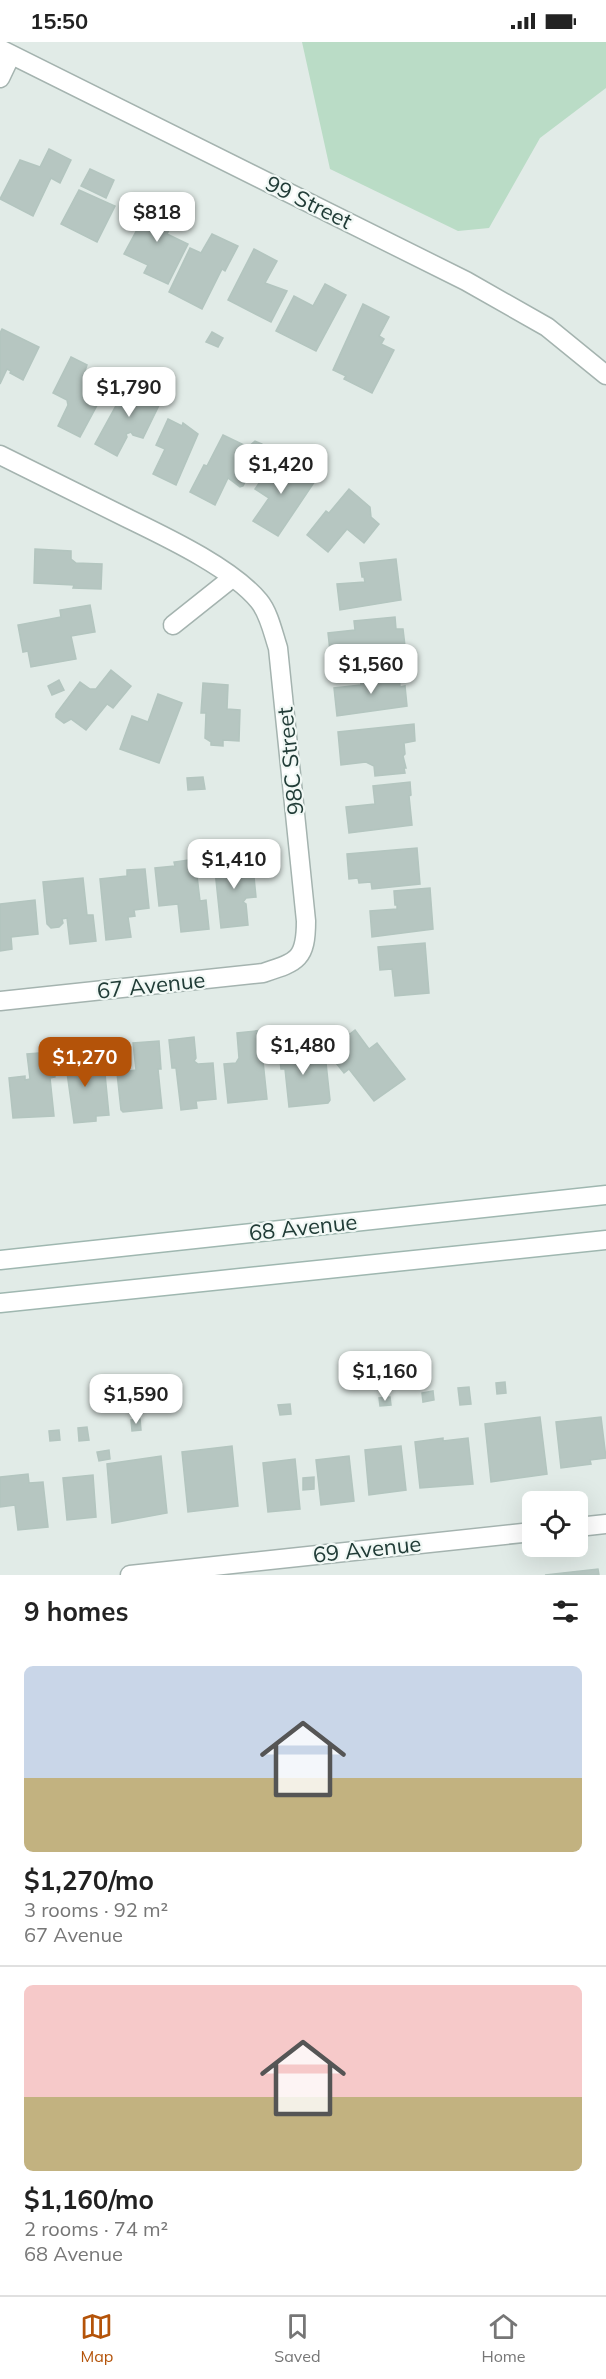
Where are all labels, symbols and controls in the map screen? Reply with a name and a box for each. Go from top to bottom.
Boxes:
text: 15:50 [30,7,88,35]
street label: 99 Street [261,169,357,235]
pin: $818 [121,192,193,243]
text: $818 [133,199,181,224]
pin: $1,790 [80,367,178,418]
text: $1,790 [97,374,161,399]
pin: $1,420 [232,444,330,495]
text: $1,420 [249,451,313,476]
pin: $1,560 [322,644,420,695]
text: $1,560 [339,651,403,676]
street label: 98C Street [270,706,310,816]
pin: $1,410 [185,839,283,890]
text: $1,410 [202,846,266,871]
street label: 67 Avenue [95,965,207,1005]
pin: $1,480 [254,1025,352,1076]
text: $1,480 [271,1032,335,1057]
pin: $1,270 [36,1037,134,1088]
text: $1,270 [53,1044,117,1069]
street label: 68 Avenue [247,1207,359,1247]
pin: $1,160 [336,1351,434,1402]
text: $1,160 [353,1358,417,1383]
pin: $1,590 [87,1374,185,1425]
text: $1,590 [104,1381,168,1406]
map controls [522,1491,588,1557]
button: locate [522,1491,588,1557]
street label: 69 Avenue [311,1529,423,1569]
text: 9 homes [24,1595,128,1628]
icon: filters [549,1595,582,1628]
icon: home [249,1705,357,1813]
text: $1,270/mo [24,1864,154,1897]
text: 3 rooms · 92 m² [24,1897,168,1922]
text: 67 Avenue [24,1922,123,1947]
icon: home [249,2024,357,2132]
text: $1,160/mo [24,2183,154,2216]
text: 2 rooms · 74 m² [24,2216,168,2241]
text: 68 Avenue [24,2241,123,2266]
tab: Map [80,2310,113,2366]
tab: Saved [274,2310,321,2366]
tab: Home [481,2310,526,2366]

